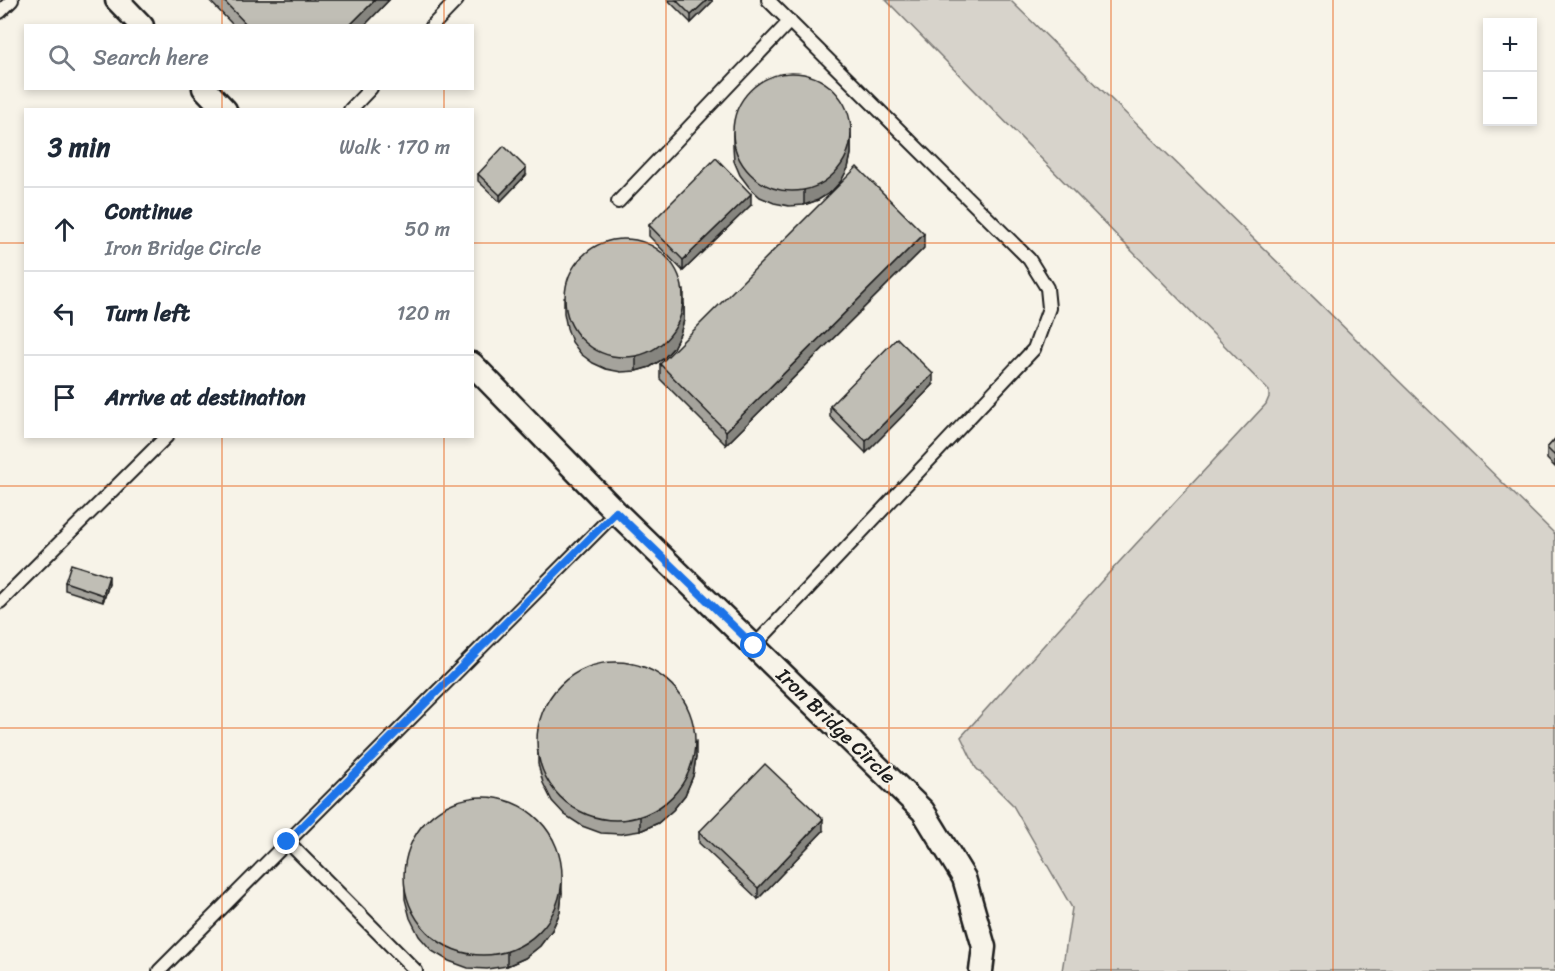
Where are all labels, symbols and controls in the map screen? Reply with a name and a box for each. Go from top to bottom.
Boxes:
map controls [1483,18,1537,126]
button: + [1483,18,1537,72]
search box [24,24,474,90]
text: Search here [93,38,209,77]
icon: search [45,41,78,74]
button: − [1483,72,1537,126]
text: 3 min [48,124,110,170]
text: Walk · 170 m [339,130,450,165]
text: Continue [105,192,193,231]
text: 50 m [405,212,450,247]
icon: ahead [48,213,81,246]
text: Iron Bridge Circle [105,231,261,266]
text: Turn left [105,294,190,333]
text: 120 m [397,296,450,331]
icon: left [48,297,81,330]
text: Arrive at destination [105,378,306,417]
icon: arrive [48,381,81,414]
route start [740,632,766,658]
street label: Iron Bridge Circle [767,658,904,793]
route end [273,828,299,854]

